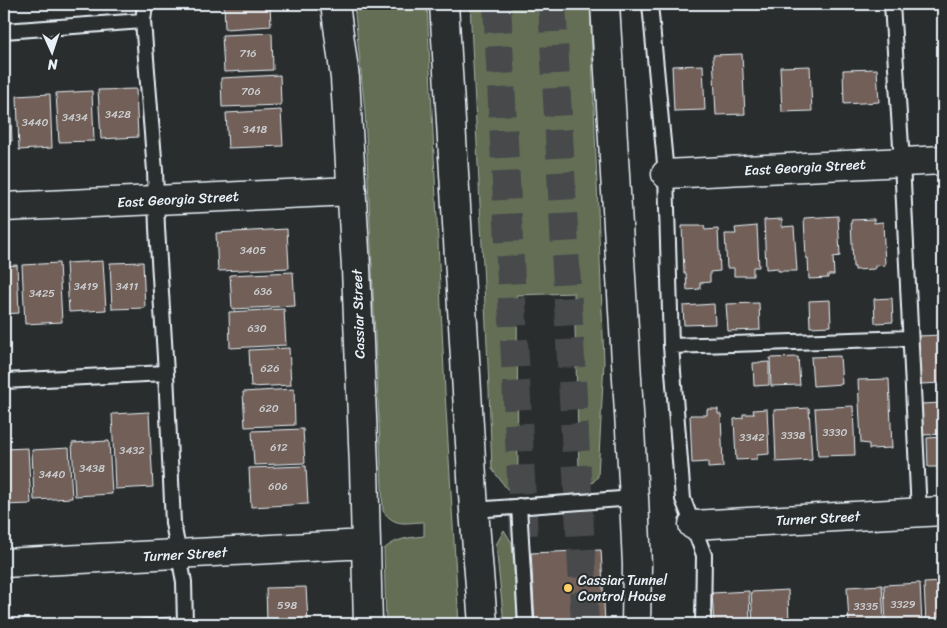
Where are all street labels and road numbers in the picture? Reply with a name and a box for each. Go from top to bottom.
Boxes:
street label: East Georgia Street [744,152,867,183]
street label: East Georgia Street [117,184,240,215]
street label: Cassiar Street [344,267,373,359]
street label: Turner Street [775,504,862,533]
street label: Turner Street [142,540,229,569]

